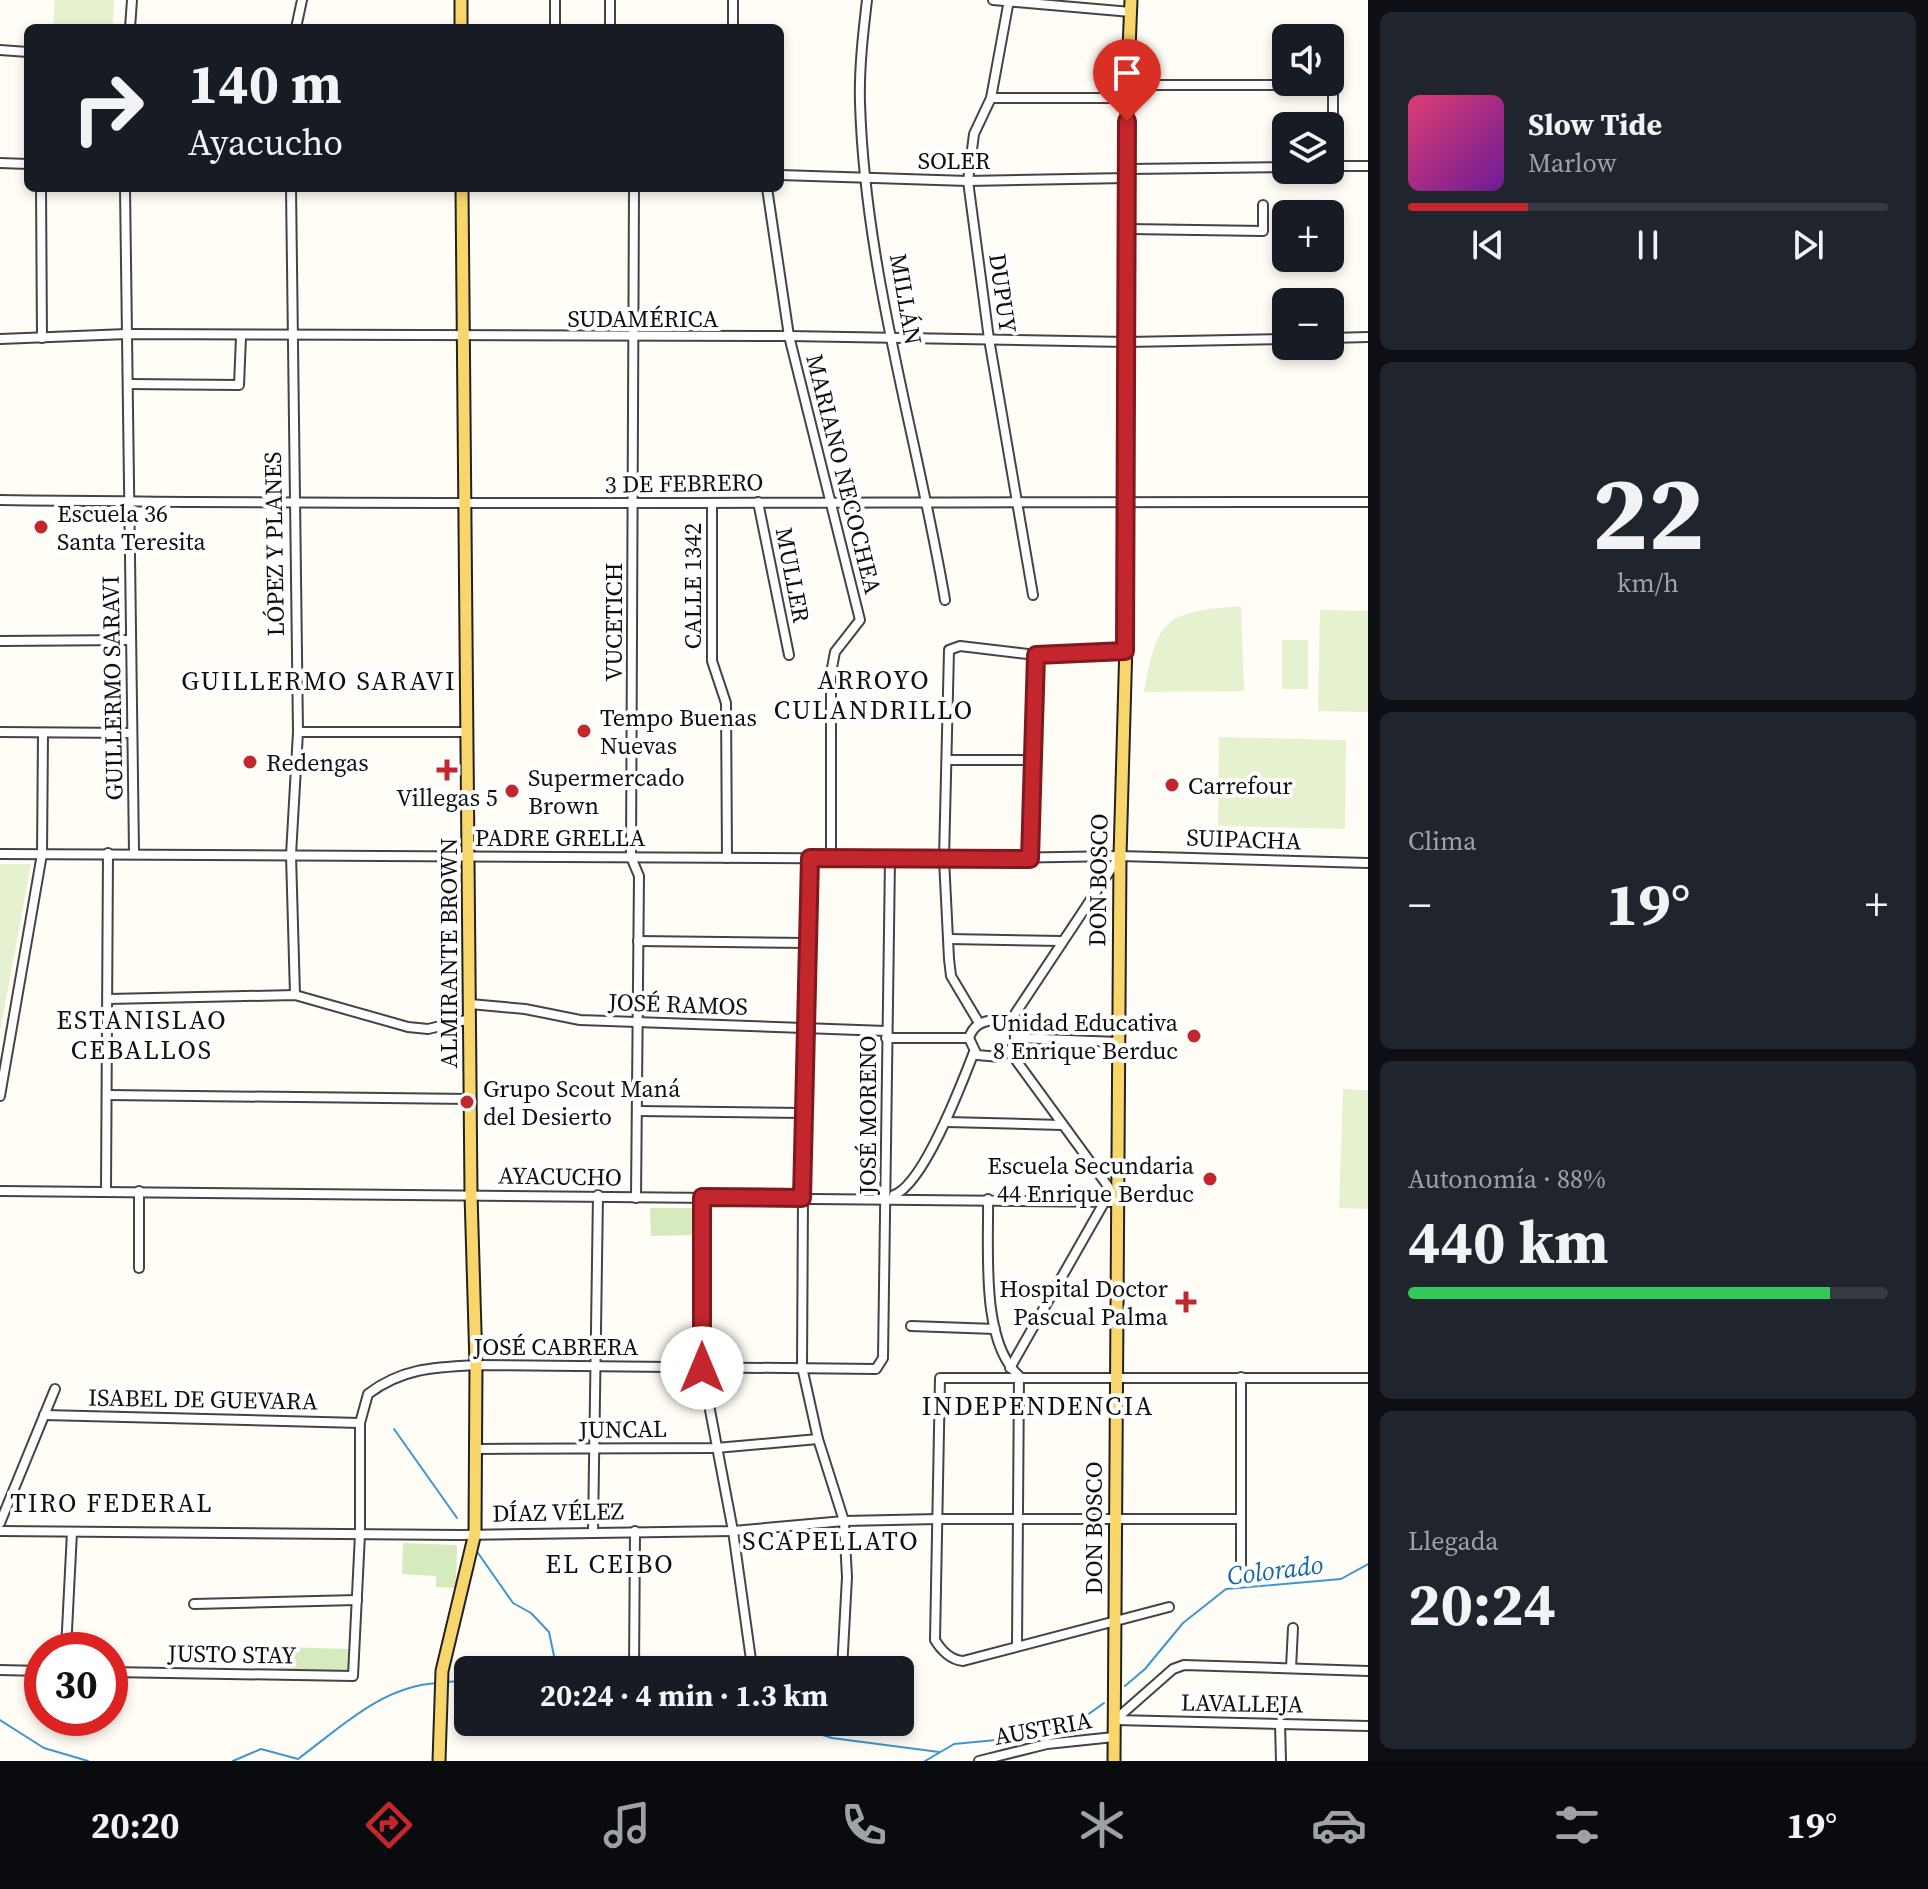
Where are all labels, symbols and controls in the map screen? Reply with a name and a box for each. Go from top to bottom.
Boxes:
map controls [1272,24,1344,360]
button: sound [1272,24,1344,96]
pin [1093,39,1161,121]
text: 140 m [188,45,342,122]
icon: arrive [1105,51,1149,95]
icon: right [56,56,160,160]
text: Slow Tide [1528,104,1662,145]
button: layers [1272,112,1344,184]
text: Ayacucho [188,118,343,167]
street label: SOLER [918,144,991,177]
text: Marlow [1528,145,1617,181]
button: + [1272,200,1344,272]
icon: previous [1466,223,1510,267]
icon: pause [1626,223,1670,267]
icon: next [1786,223,1830,267]
street label: MILLÁN [882,251,930,347]
street label: DUPUY [981,251,1025,335]
button: − [1272,288,1344,360]
street label: SUDAMÉRICA [568,302,719,335]
street label: MARIANO NECOCHEA [798,351,890,597]
text: 22 [1592,441,1704,584]
street label: LÓPEZ Y PLANES [256,451,292,637]
street label: 3 DE FEBRERO [604,465,764,501]
place label: Escuela 36 Santa Teresita [57,497,207,558]
marker: Escuela 36 Santa Teresita [32,518,50,536]
street label: CALLE 1342 [676,523,709,649]
street label: MULLER [768,525,818,626]
street label: VUCETICH [597,562,630,682]
text: km/h [1617,565,1679,601]
street label: GUILLERMO SARAVI [94,575,130,801]
district label: ARROYO CULANDRILLO [774,662,974,728]
district label: GUILLERMO SARAVI [181,663,457,699]
place label: Tempo Buenas Nuevas [600,701,757,762]
marker: Tempo Buenas Nuevas [575,722,593,740]
place label: Redengas [266,746,369,779]
marker: Redengas [241,753,259,771]
marker: Villegas 5 [438,761,456,779]
place label: Supermercado Brown [528,761,685,822]
place label: Carrefour [1188,769,1293,802]
marker: Carrefour [1163,776,1181,794]
place label: Villegas 5 [396,781,498,814]
marker: Supermercado Brown [503,782,521,800]
street label: DON BOSCO [1080,813,1116,947]
street label: PADRE GRELLA [475,821,645,854]
street label: SUIPACHA [1186,821,1302,858]
text: Clima [1408,823,1477,859]
street label: ALMIRANTE BROWN [432,838,465,1068]
text: 19° [1606,863,1690,945]
text: − [1408,874,1431,935]
text: + [1865,874,1888,935]
street label: JOSÉ RAMOS [607,985,748,1023]
district label: ESTANISLAO CEBALLOS [56,1002,228,1068]
place label: Unidad Educativa 8 Enrique Berduc [991,1006,1179,1067]
marker: Unidad Educativa 8 Enrique Berduc [1185,1027,1203,1045]
street label: JOSÉ MORENO [851,1035,884,1196]
place label: Grupo Scout Maná del Desierto [483,1072,681,1133]
marker: Grupo Scout Maná del Desierto [458,1093,476,1111]
place label: Escuela Secundaria 44 Enrique Berduc [987,1149,1195,1210]
street label: AYACUCHO [498,1158,622,1194]
text: Autonomía · 88% [1408,1161,1606,1197]
marker: Escuela Secundaria 44 Enrique Berduc [1201,1170,1219,1188]
text: 440 km [1408,1201,1609,1283]
place label: Hospital Doctor Pascual Palma [999,1272,1169,1333]
marker: Hospital Doctor Pascual Palma [1175,1291,1197,1313]
position arrow [660,1326,744,1410]
street label: JOSÉ CABRERA [472,1330,639,1363]
street label: ISABEL DE GUEVARA [88,1380,318,1418]
district label: INDEPENDENCIA [922,1388,1154,1424]
street label: JUNCAL [577,1412,668,1446]
street label: DON BOSCO [1077,1461,1110,1595]
district label: TIRO FEDERAL [10,1485,214,1521]
street label: DÍAZ VÉLEZ [492,1494,624,1530]
district label: SCAPELLATO [742,1523,920,1559]
text: Llegada [1408,1523,1498,1559]
district label: EL CEIBO [545,1546,675,1582]
water label: Colorado [1225,1546,1325,1594]
text: 20:24 [1408,1563,1556,1645]
speed limit sign: 30 [24,1632,128,1736]
street label: JUSTO STAY [166,1636,297,1672]
text: 20:24 · 4 min · 1.3 km [540,1675,828,1716]
street label: LAVALLEJA [1180,1685,1304,1721]
street label: AUSTRIA [992,1703,1094,1753]
icon: directions [361,1797,417,1853]
icon: music [599,1797,655,1853]
icon: phone [836,1797,892,1853]
icon: climate [1074,1797,1130,1853]
icon: car [1311,1797,1367,1853]
icon: filters [1549,1797,1605,1853]
text: 20:20 [91,1801,180,1850]
text: 19° [1786,1801,1837,1850]

